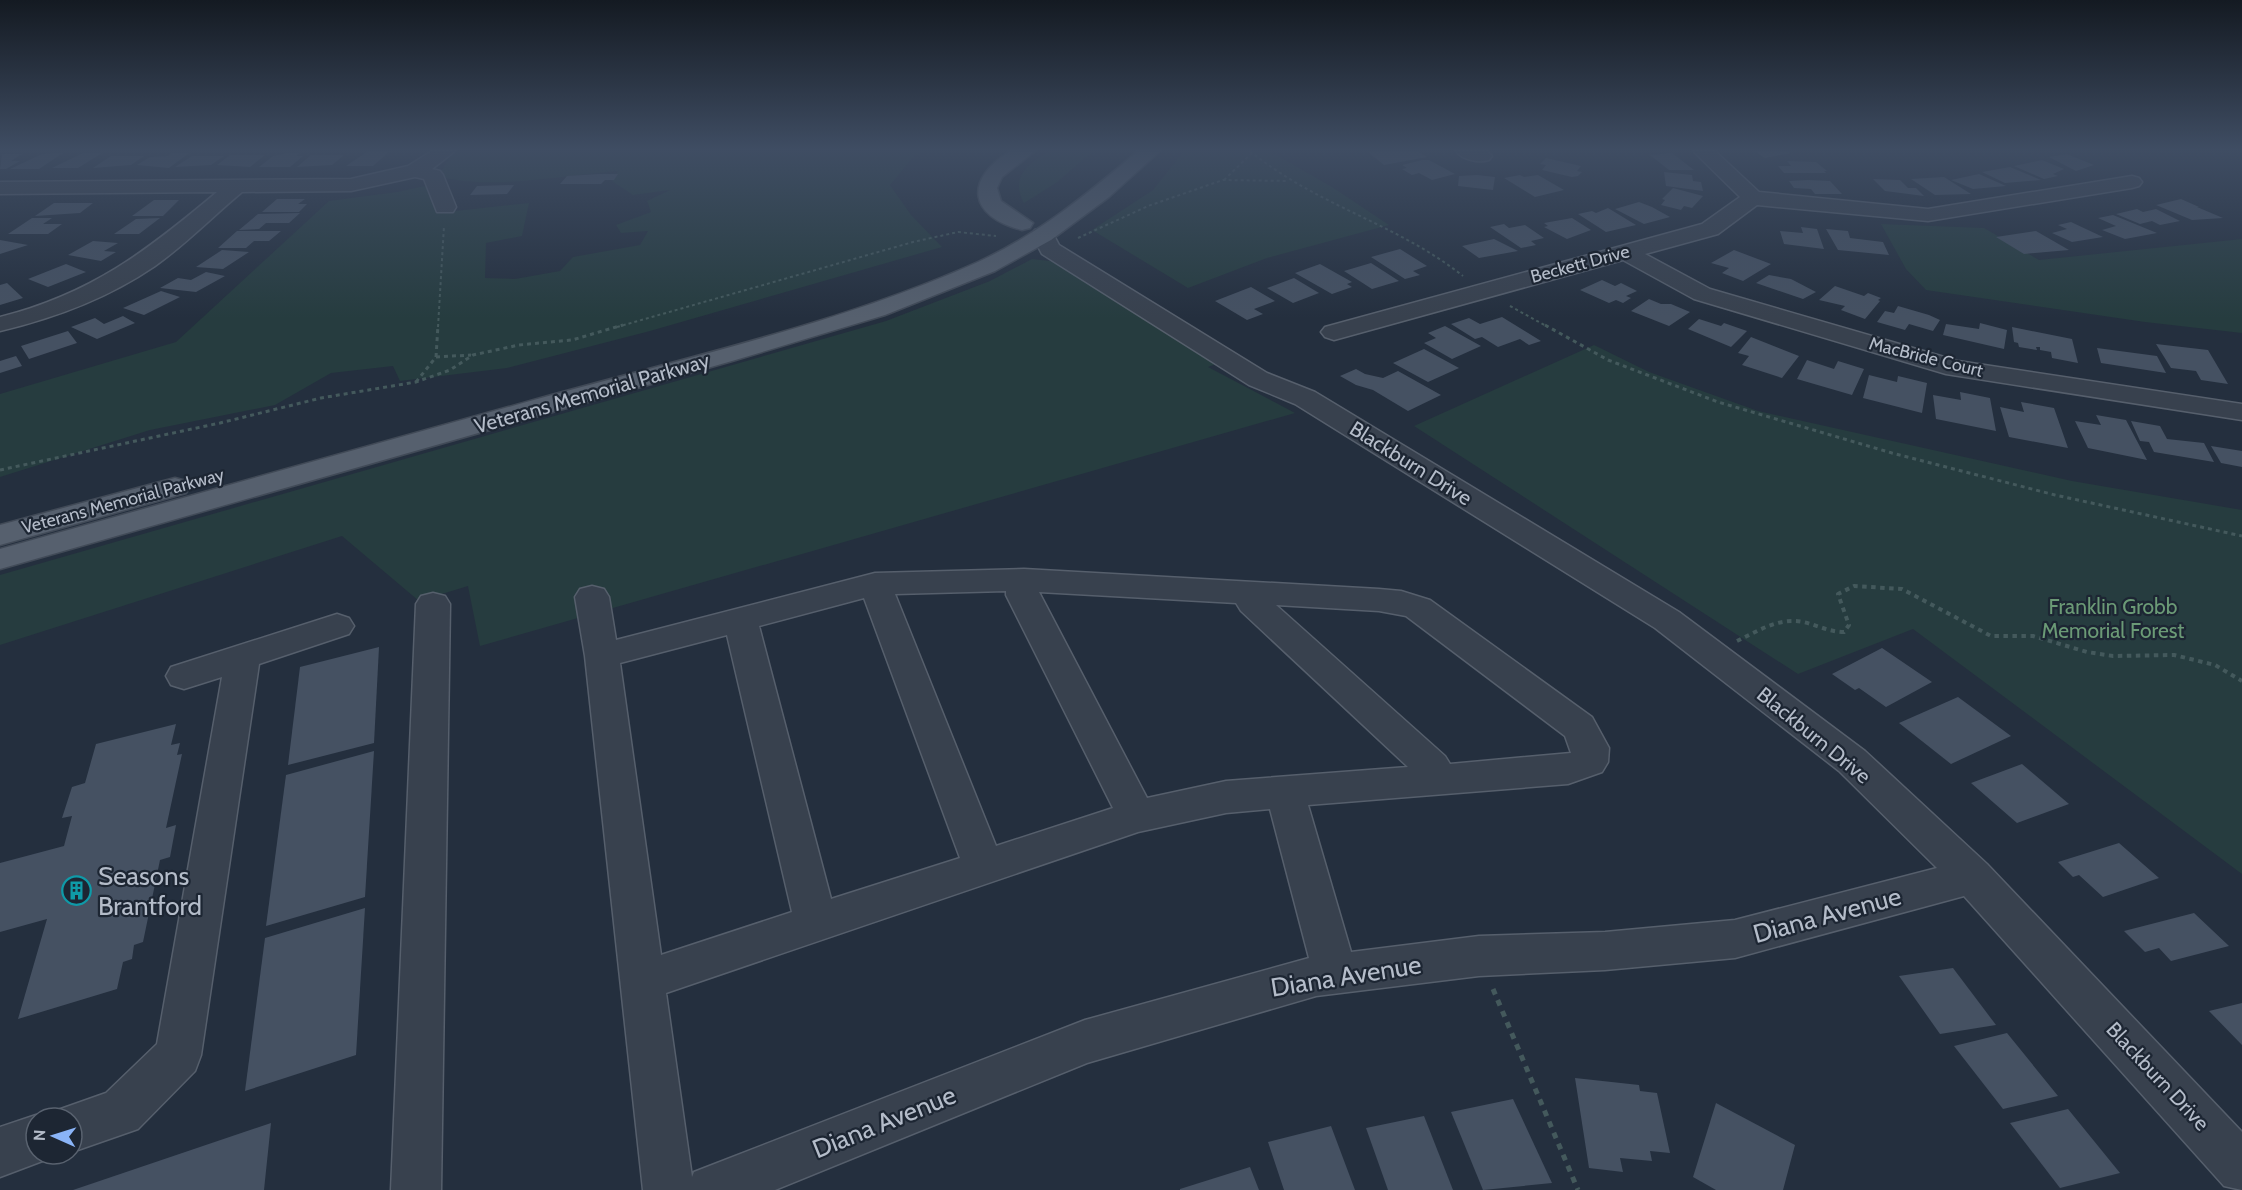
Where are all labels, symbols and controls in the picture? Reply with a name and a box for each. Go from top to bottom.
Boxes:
street label: Beckett Drive [1528,240,1632,288]
street label: MacBride Court [1867,332,1985,382]
street label: Veterans Memorial Parkway [472,347,713,439]
street label: Blackburn Drive [1345,415,1477,511]
street label: Veterans Memorial Parkway [19,463,227,539]
park label: Franklin Grobb Memorial Forest [2042,594,2184,643]
street label: Blackburn Drive [1752,681,1876,789]
place label: Seasons Brantford [98,860,202,922]
building icon: Seasons Brantford [61,875,93,907]
street label: Diana Avenue [1749,880,1905,950]
street label: Diana Avenue [1268,948,1424,1004]
street label: Blackburn Drive [2101,1017,2215,1136]
street label: Diana Avenue [808,1079,960,1165]
north arrow [24,1106,84,1166]
text: N [30,1129,49,1141]

